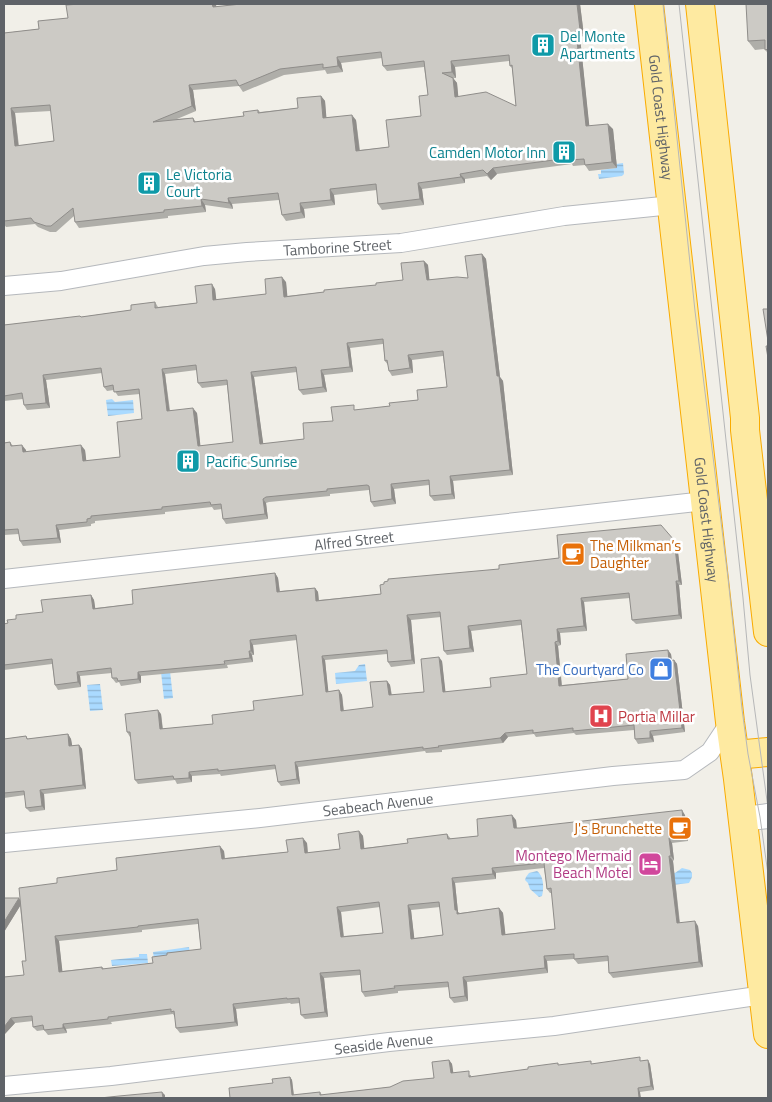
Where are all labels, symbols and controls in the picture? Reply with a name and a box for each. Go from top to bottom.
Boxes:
place label: Del Monte Apartments [560,25,635,65]
building icon: Del Monte Apartments [530,32,556,58]
street label: Gold Coast Highway [643,53,680,181]
building icon: Camden Motor Inn [551,139,577,165]
place label: Camden Motor Inn [429,141,546,164]
place label: Le Victoria Court [166,163,232,203]
building icon: Le Victoria Court [136,170,162,196]
street label: Tamborine Street [282,232,393,261]
building icon: Pacific Sunrise [175,448,201,474]
place label: Pacific Sunrise [206,450,297,473]
street label: Gold Coast Highway [689,456,726,584]
street label: Alfred Street [313,524,396,556]
place label: The Milkman’s Daughter [590,534,681,574]
cafe icon: The Milkman’s Daughter [560,541,586,567]
shop icon: The Courtyard Co [648,656,674,682]
place label: The Courtyard Co [536,658,644,681]
hospital icon: Portia Millar [588,703,614,729]
place label: Portia Millar [618,705,695,728]
street label: Seabeach Avenue [321,786,434,822]
cafe icon: J's Brunchette [667,815,693,841]
place label: J's Brunchette [574,817,662,840]
place label: Montego Mermaid Beach Motel [515,844,632,884]
hotel icon: Montego Mermaid Beach Motel [637,851,663,877]
street label: Seaside Avenue [333,1026,434,1060]

